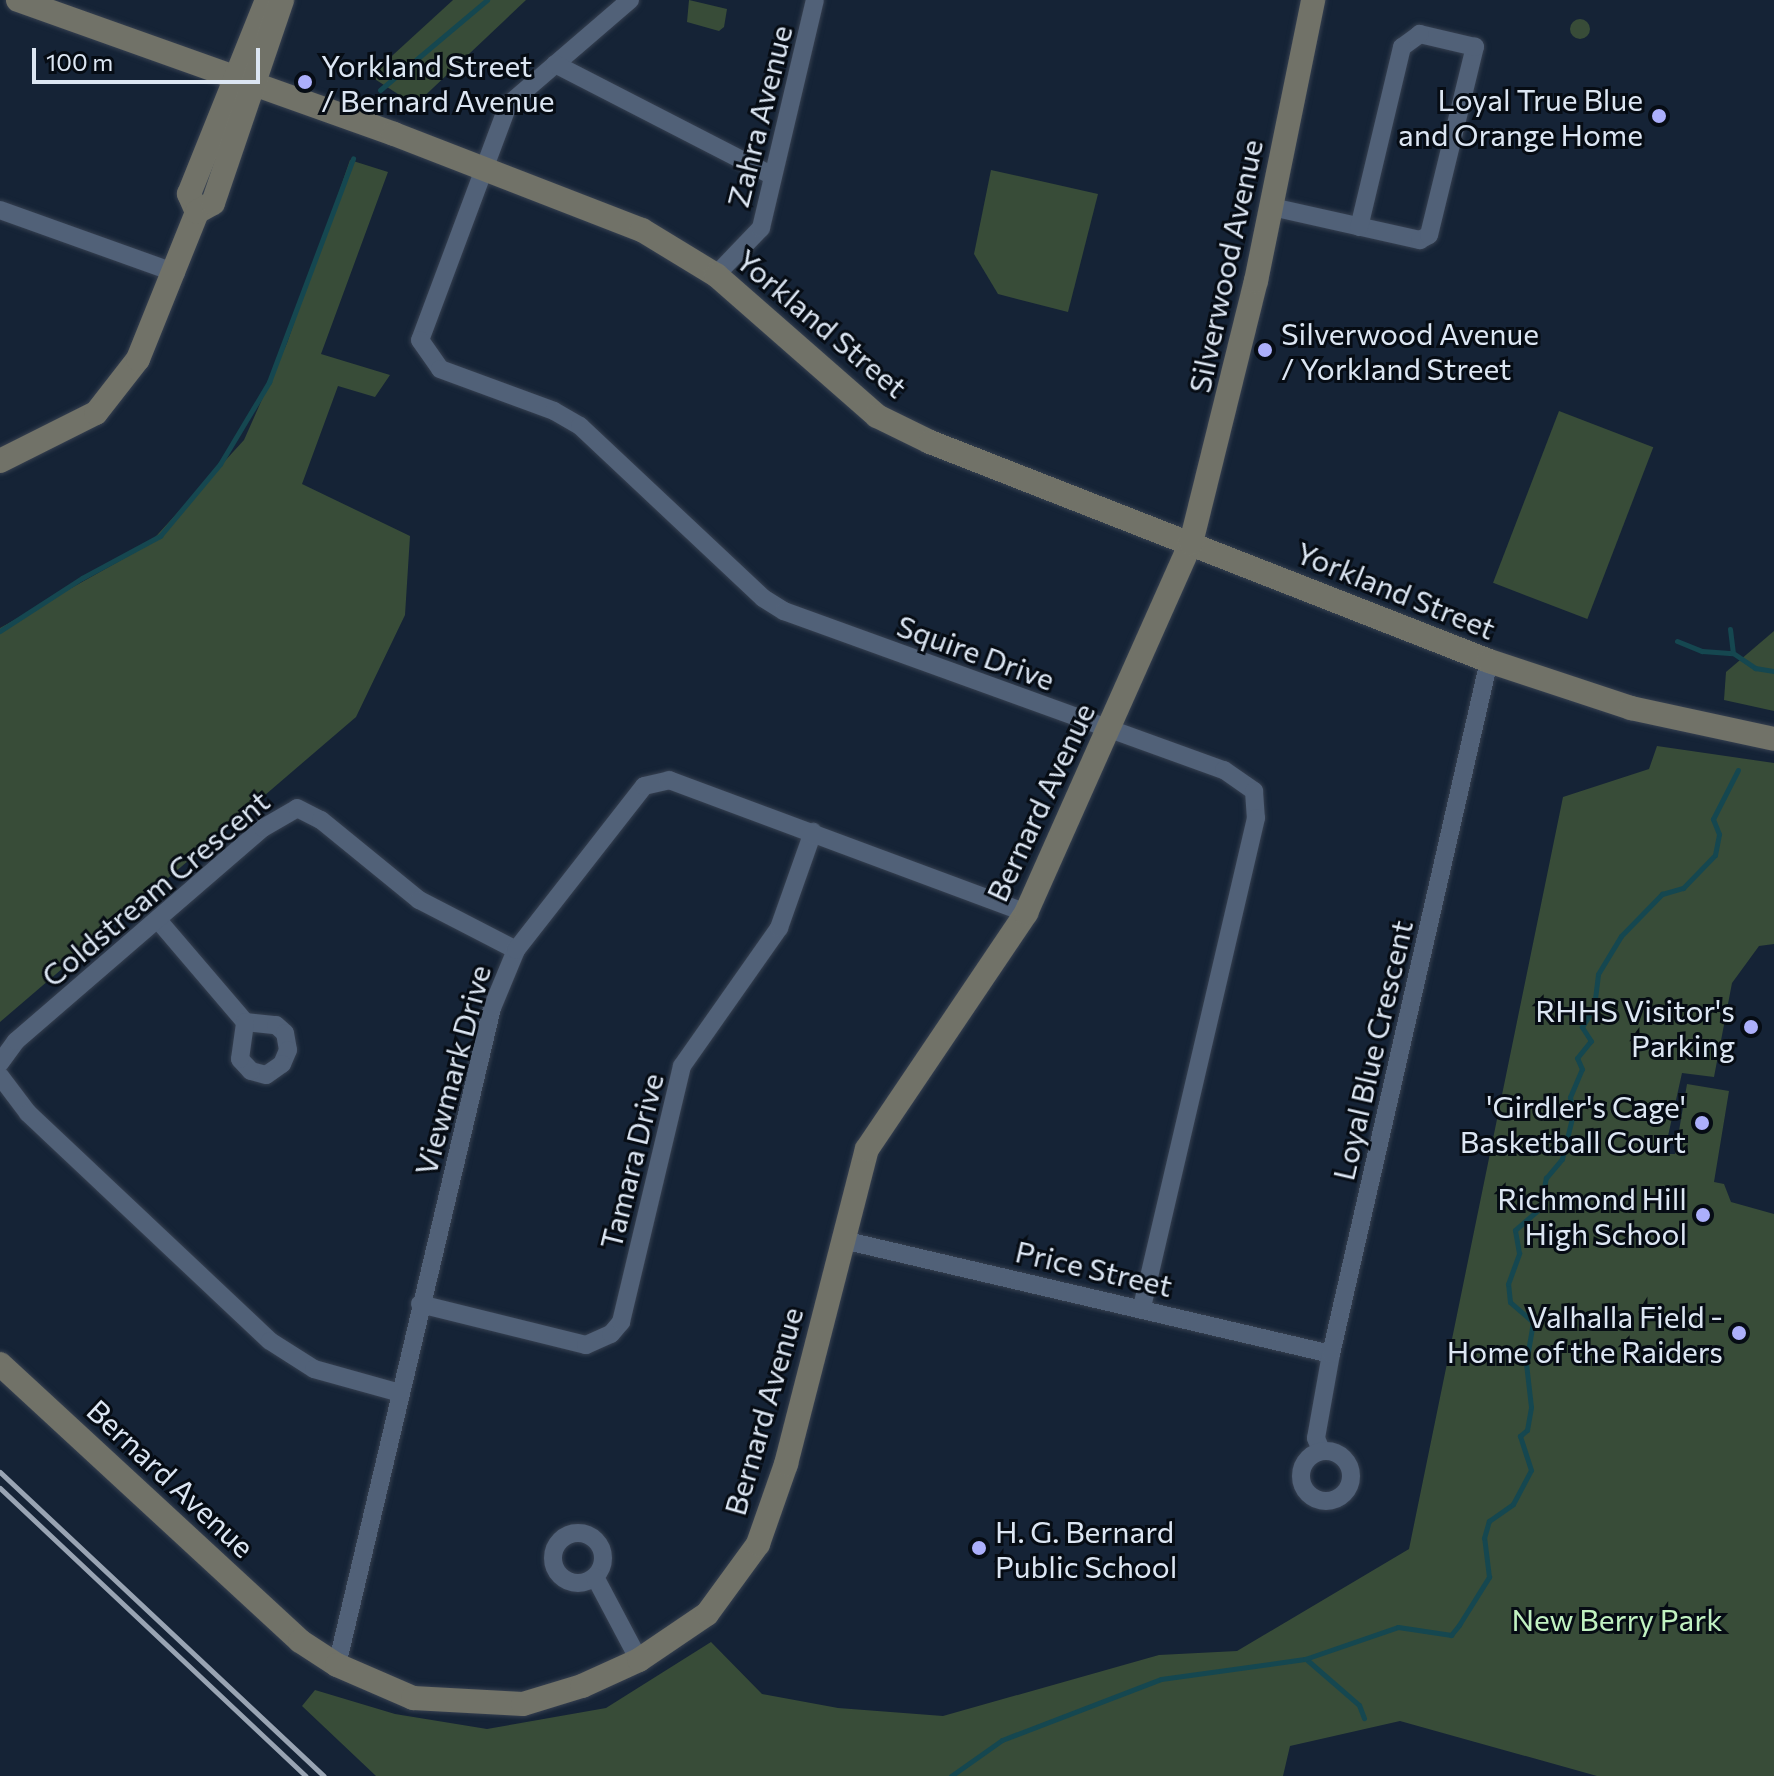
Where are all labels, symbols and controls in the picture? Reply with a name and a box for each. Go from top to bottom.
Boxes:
street label: Zahra Avenue [719,21,799,211]
scale bar [36,32,264,82]
text: 100 m [46,47,113,76]
place label: Yorkland Street / Bernard Avenue [321,47,555,118]
marker: Yorkland Street / Bernard Avenue [296,73,314,91]
place label: Loyal True Blue and Orange Home [1398,81,1643,152]
marker: Loyal True Blue and Orange Home [1650,107,1668,125]
street label: Silverwood Avenue [1181,136,1269,396]
street label: Yorkland Street [729,241,915,405]
place label: Silverwood Avenue / Yorkland Street [1281,315,1539,386]
marker: Silverwood Avenue / Yorkland Street [1256,341,1274,359]
street label: Yorkland Street [1291,534,1501,646]
street label: Squire Drive [892,607,1060,697]
street label: Bernard Avenue [978,697,1102,907]
street label: Coldstream Crescent [34,782,276,994]
street label: Loyal Blue Crescent [1325,916,1419,1184]
street label: Viewmark Drive [407,961,497,1179]
place label: RHHS Visitor's Parking [1535,992,1735,1062]
marker: RHHS Visitor's Parking [1742,1018,1760,1036]
street label: Tamara Drive [592,1069,670,1253]
place label: 'Girdler's Cage' Basketball Court [1460,1088,1686,1158]
marker: 'Girdler's Cage' Basketball Court [1693,1114,1711,1132]
place label: Richmond Hill High School [1497,1180,1687,1250]
marker: Richmond Hill High School [1694,1206,1712,1224]
street label: Price Street [1012,1232,1176,1304]
place label: Valhalla Field - Home of the Raiders [1447,1298,1723,1368]
street label: Bernard Avenue [716,1303,810,1519]
marker: Valhalla Field - Home of the Raiders [1730,1324,1748,1342]
street label: Bernard Avenue [80,1392,262,1564]
place label: H. G. Bernard Public School [995,1513,1177,1584]
marker: H. G. Bernard Public School [970,1539,988,1557]
park label: New Berry Park [1511,1601,1723,1637]

